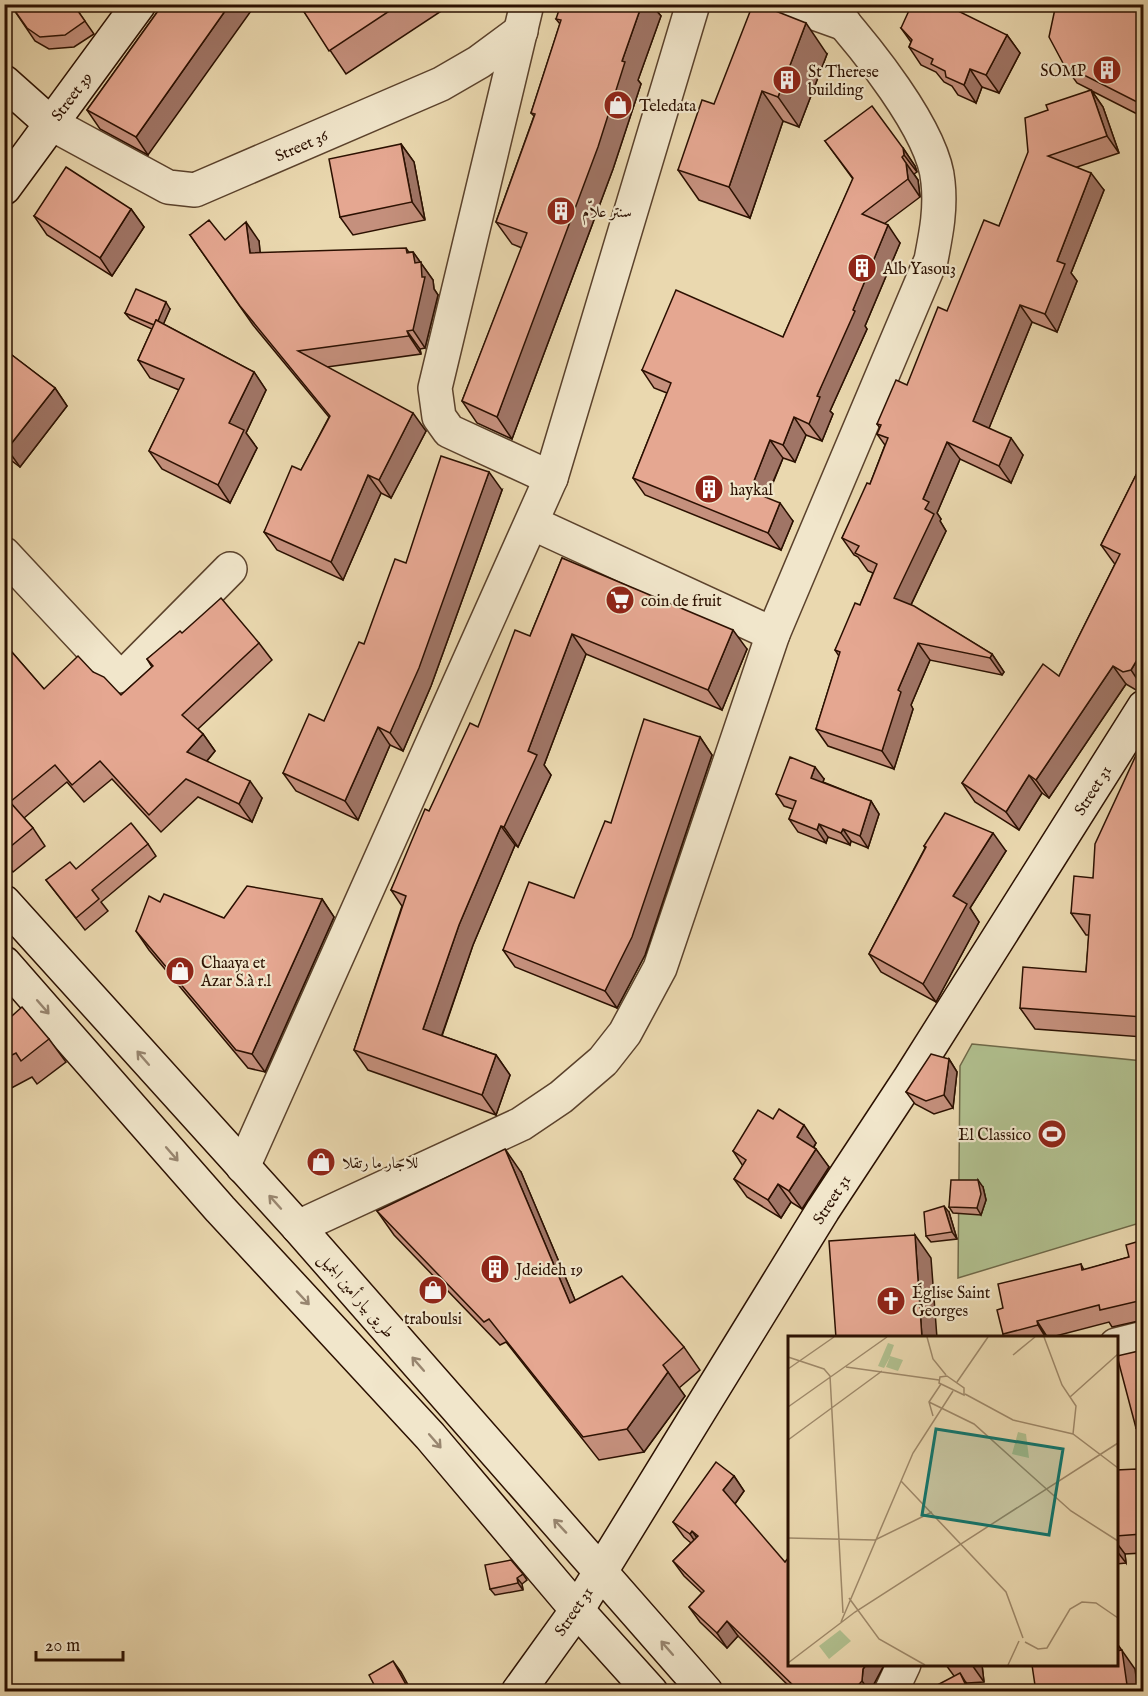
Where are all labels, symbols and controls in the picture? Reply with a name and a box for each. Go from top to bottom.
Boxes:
building icon: SOMP [1091,54,1123,86]
place label: SOMP [1040,62,1086,82]
place label: St Therese building [808,63,879,101]
building icon: St Therese building [771,64,803,96]
street label: Street 39 [48,69,98,126]
shop icon: Teledata [602,89,634,121]
place label: Teledata [639,97,696,117]
street label: Street 36 [272,126,332,167]
building icon: سنتر علاّم [545,195,577,227]
place label: سنتر علاّم [582,200,632,226]
building icon: Alb Yasou3 [846,252,878,284]
place label: Alb Yasou3 [882,260,956,280]
building icon: haykal [693,473,725,505]
place label: haykal [730,481,773,501]
supermarket icon: coin de fruit [604,584,636,616]
place label: coin de fruit [641,592,722,612]
street label: Street 31 [1071,762,1117,820]
place label: Chaaya et Azar S.à r.l [200,954,272,992]
shop icon: Chaaya et Azar S.à r.l [164,955,196,987]
one-way arrow [36,999,50,1014]
one-way arrow [136,1051,150,1066]
sports icon: El Classico [1036,1118,1068,1150]
place label: El Classico [958,1126,1031,1146]
one-way arrow [164,1145,178,1161]
shop icon: للاجار ما رتقلا [305,1146,337,1178]
place label: للاجار ما رتقلا [342,1154,418,1174]
street label: Street 31 [809,1171,856,1229]
one-way arrow [268,1195,282,1210]
street label: طريق بيار أمين الجميل [313,1248,400,1343]
building icon: Jdeideh 19 [479,1253,511,1285]
place label: Jdeideh 19 [514,1261,583,1281]
shop icon: traboulsi [417,1274,449,1306]
place label: Église Saint Georges [912,1282,991,1322]
church icon: Église Saint Georges [875,1285,907,1317]
one-way arrow [295,1290,309,1305]
place label: traboulsi [404,1310,462,1330]
inset map [788,1336,1118,1666]
one-way arrow [411,1357,425,1372]
one-way arrow [428,1433,442,1448]
one-way arrow [553,1519,567,1534]
street label: Street 31 [551,1584,598,1641]
scale bar [36,1624,123,1662]
text: 20 m [45,1635,80,1658]
one-way arrow [660,1641,674,1656]

